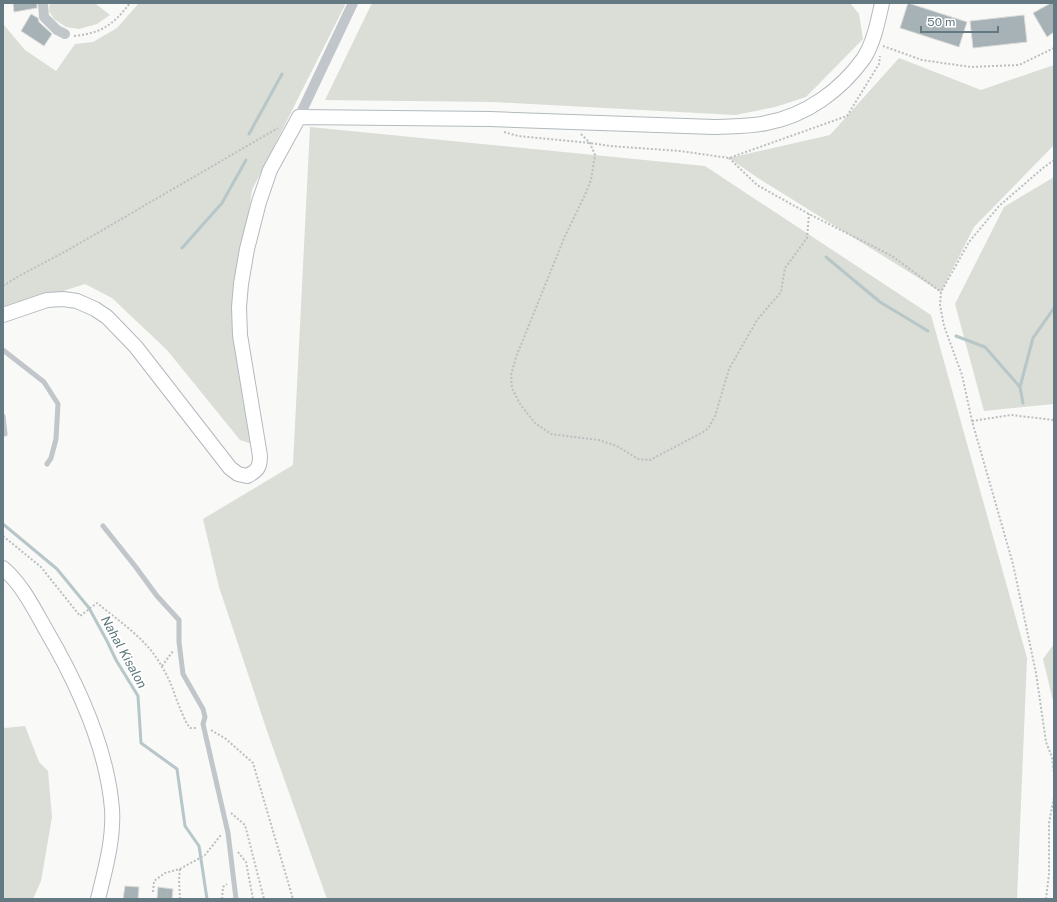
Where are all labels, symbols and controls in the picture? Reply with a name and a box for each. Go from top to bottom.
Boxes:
scale bar [921,8,998,34]
text: 50 m [927,15,955,29]
water label: Nahal Kisalon [98,613,150,691]

